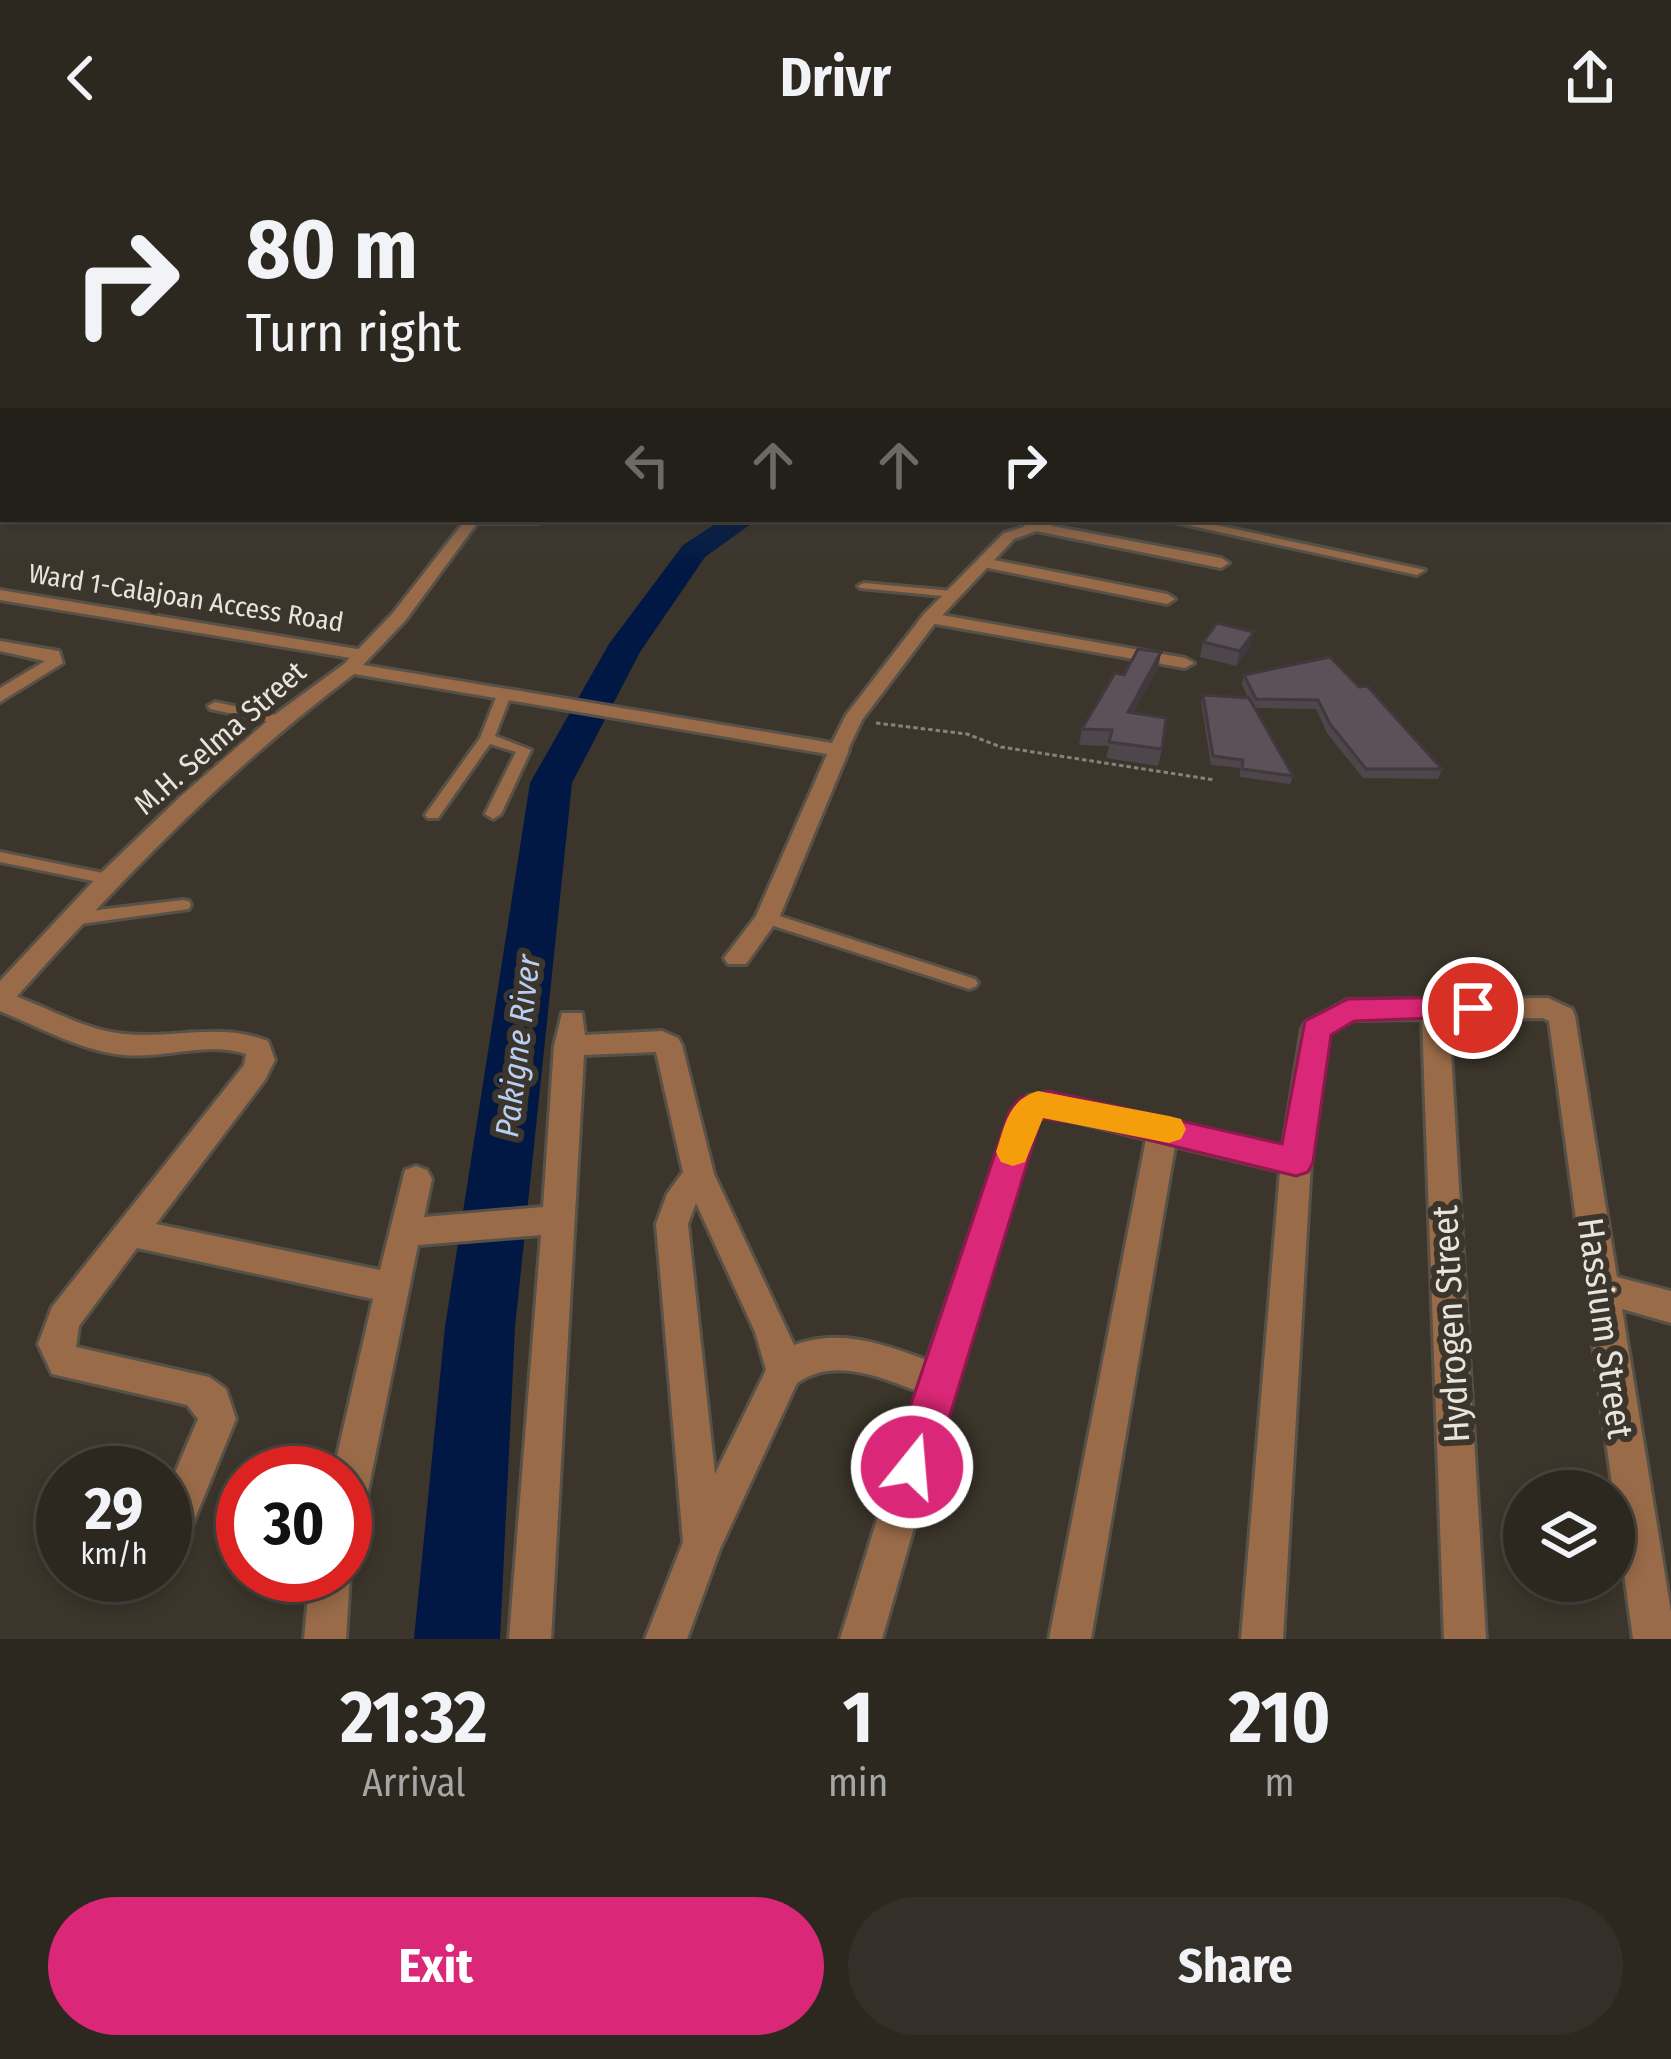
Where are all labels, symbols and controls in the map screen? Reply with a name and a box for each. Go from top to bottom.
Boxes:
icon: back [48,45,114,111]
icon: share [1557,45,1623,111]
text: Drivr [780,46,891,110]
text: 80 m [246,199,418,300]
icon: right [48,204,204,360]
text: Turn right [246,301,461,365]
icon: left [614,432,680,498]
icon: ahead [740,432,806,498]
icon: ahead [866,432,932,498]
icon: right [992,432,1058,498]
street label: Ward 1-Calajoan Access Road [26,557,346,639]
street label: M.H. Selma Street [127,654,313,822]
water label: Pakigne River [487,951,549,1139]
pin [1422,957,1524,1059]
icon: arrive [1440,975,1506,1041]
street label: Hydrogen Street [1423,1204,1479,1444]
street label: Hassium Street [1568,1215,1642,1441]
position arrow [849,1404,975,1530]
speed limit sign: 30 [216,1446,372,1602]
map controls [1503,1470,1635,1602]
button: layers [1503,1470,1635,1602]
text: 29 [85,1473,143,1545]
text: km/h [81,1536,147,1572]
text: 21:32 [340,1675,487,1761]
text: 1 [843,1675,873,1761]
text: 210 [1229,1675,1331,1761]
text: Arrival [362,1760,466,1806]
text: min [828,1760,888,1806]
text: m [1265,1760,1295,1806]
button: Exit [48,1897,824,2035]
button: Share [848,1897,1623,2035]

